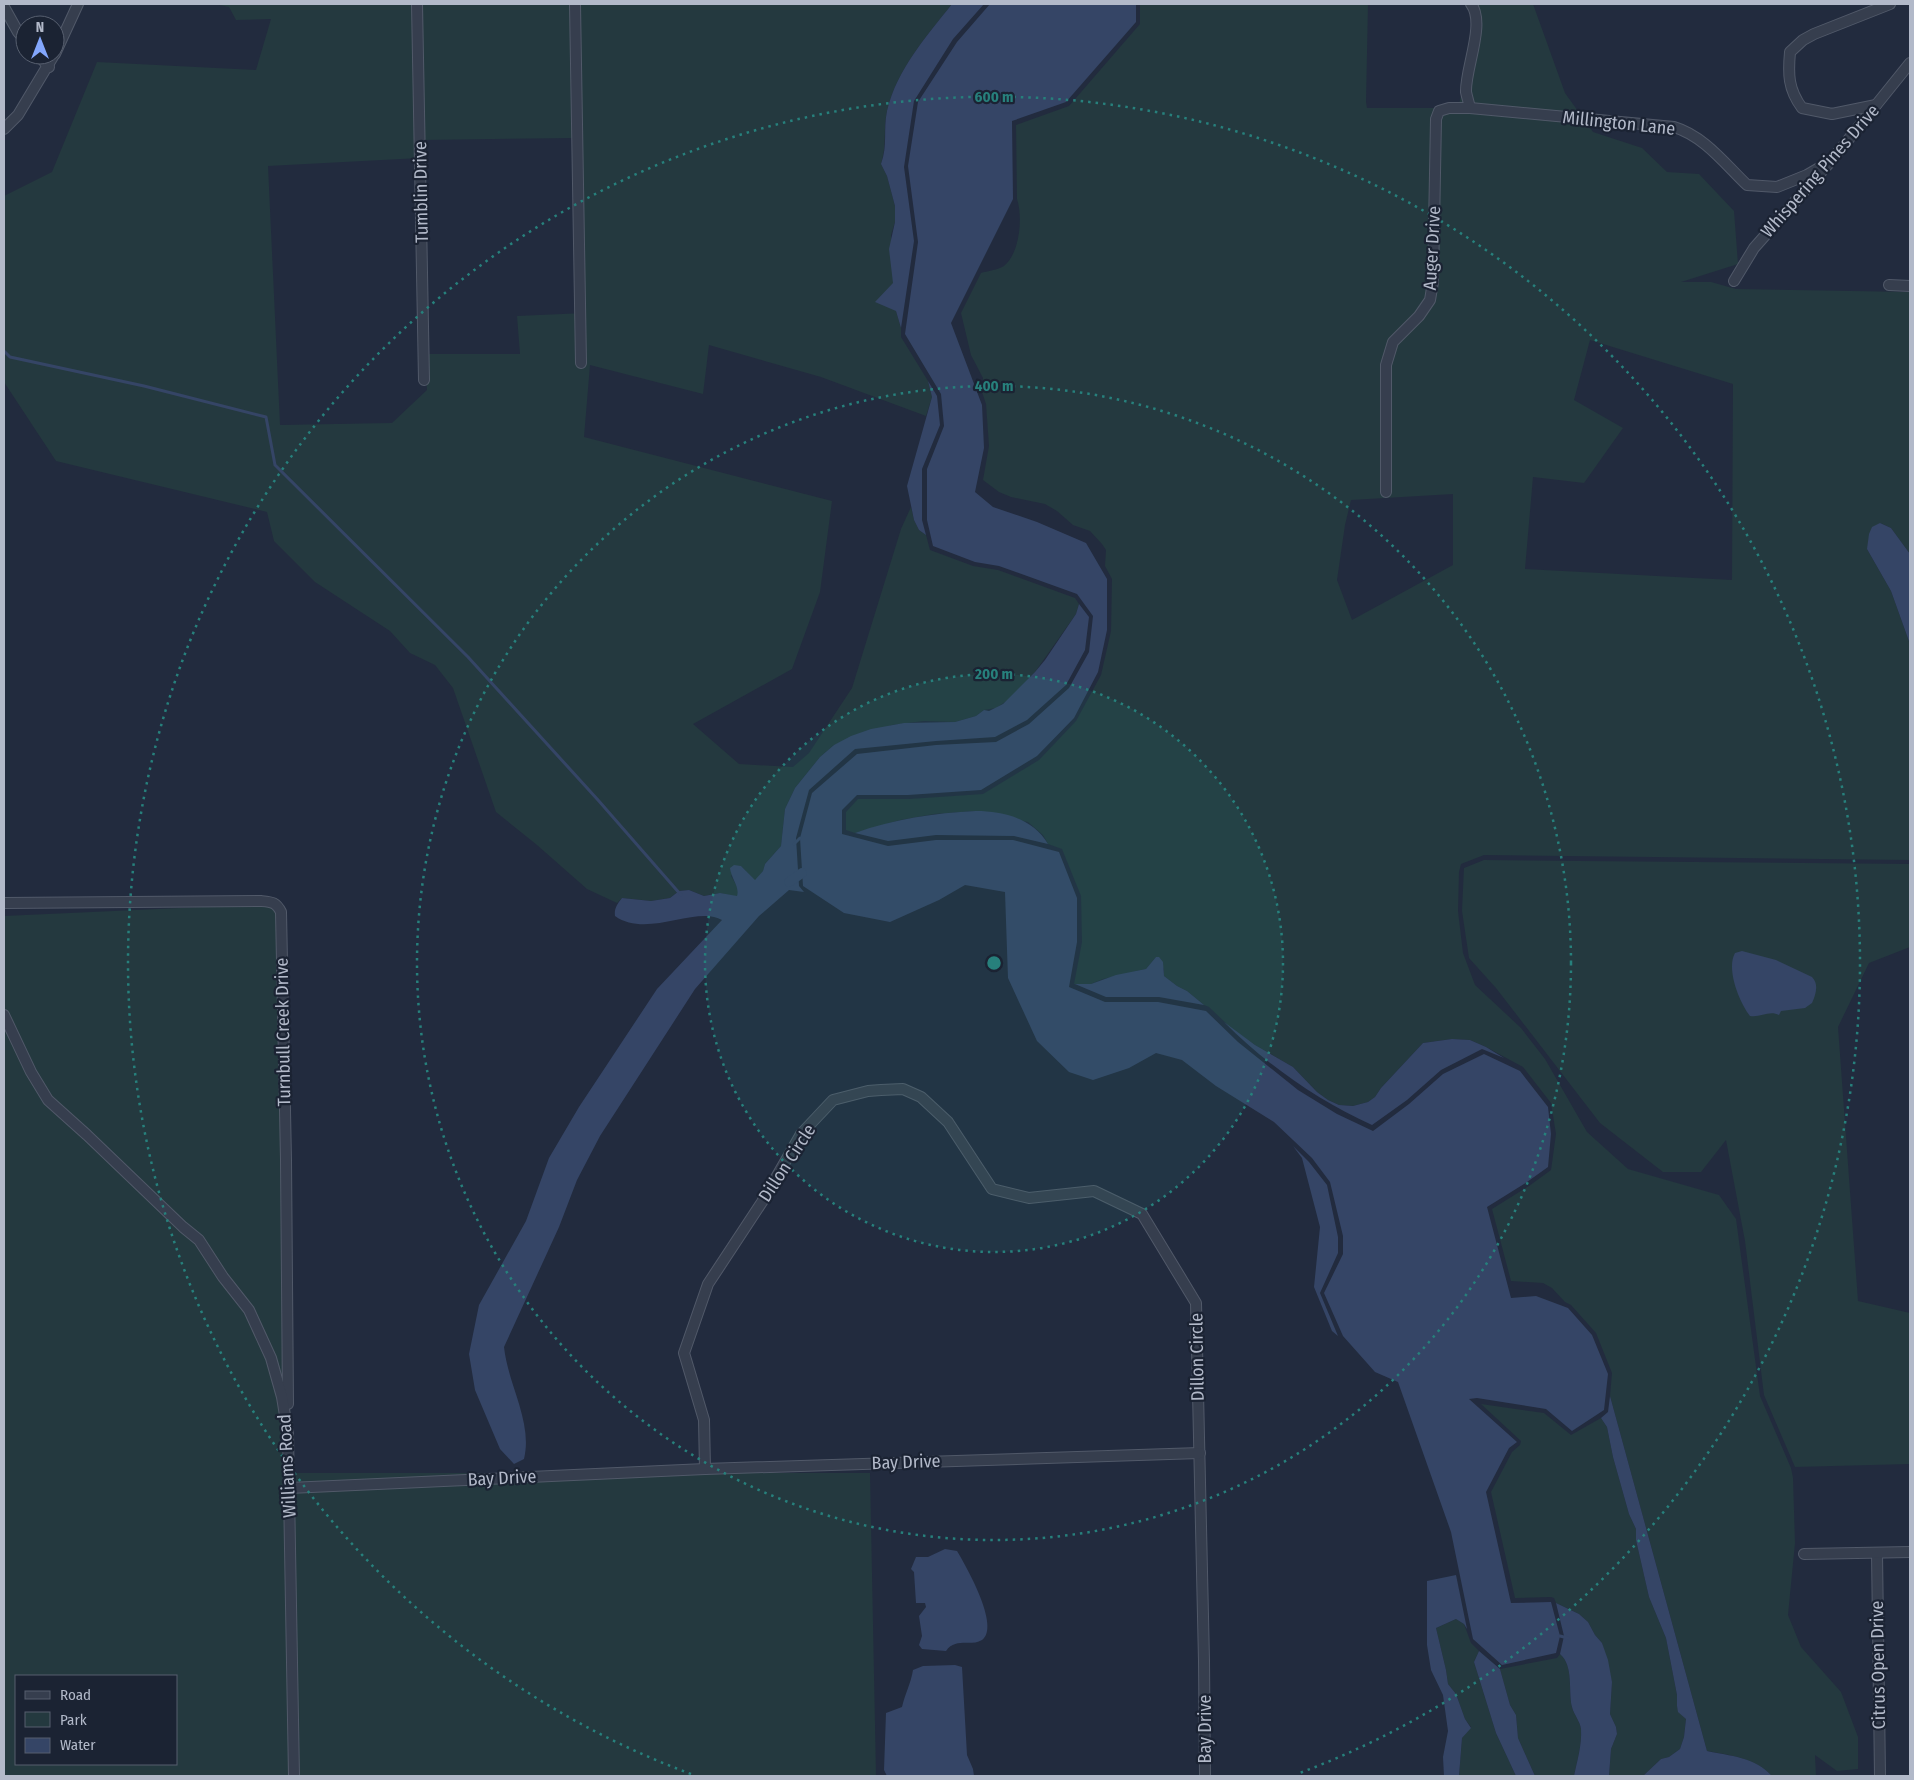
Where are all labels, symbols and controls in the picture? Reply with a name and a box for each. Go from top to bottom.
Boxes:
north arrow [15,15,65,65]
text: N [36,19,44,36]
text: 600 m [975,88,1013,106]
street label: Whispering Pines Drive [1756,100,1884,242]
street label: Millington Lane [1562,106,1677,140]
street label: Tumblin Drive [409,141,433,243]
street label: Auger Drive [1419,205,1445,291]
text: 400 m [975,377,1013,395]
text: 200 m [974,665,1013,683]
centre of rings [985,954,1003,972]
street label: Turnbull Creek Drive [271,957,295,1107]
street label: Dillon Circle [754,1120,820,1206]
street label: Dillon Circle [1185,1313,1209,1401]
street label: Williams Road [273,1414,301,1518]
street label: Bay Drive [871,1450,941,1474]
street label: Bay Drive [467,1465,537,1491]
street label: Citrus Open Drive [1866,1600,1890,1730]
legend [15,1675,178,1765]
text: Road [60,1686,91,1704]
street label: Bay Drive [1194,1695,1216,1763]
text: Park [60,1711,87,1729]
text: Water [60,1736,96,1754]

